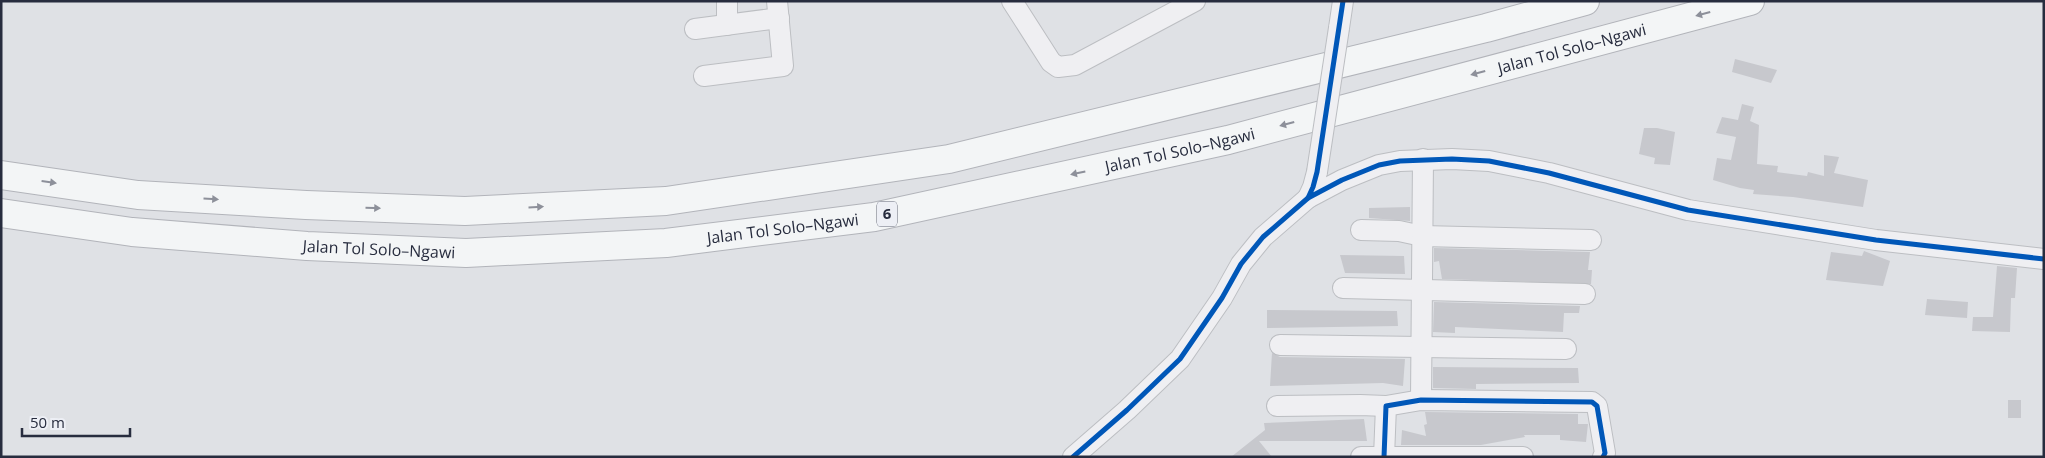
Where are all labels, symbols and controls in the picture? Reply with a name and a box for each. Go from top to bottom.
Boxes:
one-way arrow [1695,10,1710,18]
street label: Jalan Tol Solo–Ngawi [1493,18,1648,79]
one-way arrow [1470,69,1485,77]
one-way arrow [1280,120,1295,128]
street label: Jalan Tol Solo–Ngawi [1101,122,1257,178]
one-way arrow [1069,169,1085,177]
one-way arrow [42,178,58,186]
one-way arrow [203,196,219,204]
road number: 6 [877,202,897,226]
one-way arrow [528,203,544,211]
one-way arrow [365,204,381,212]
street label: Jalan Tol Solo–Ngawi [704,208,860,249]
street label: Jalan Tol Solo–Ngawi [300,235,456,264]
scale bar [22,406,130,438]
text: 50 m [30,412,65,432]

